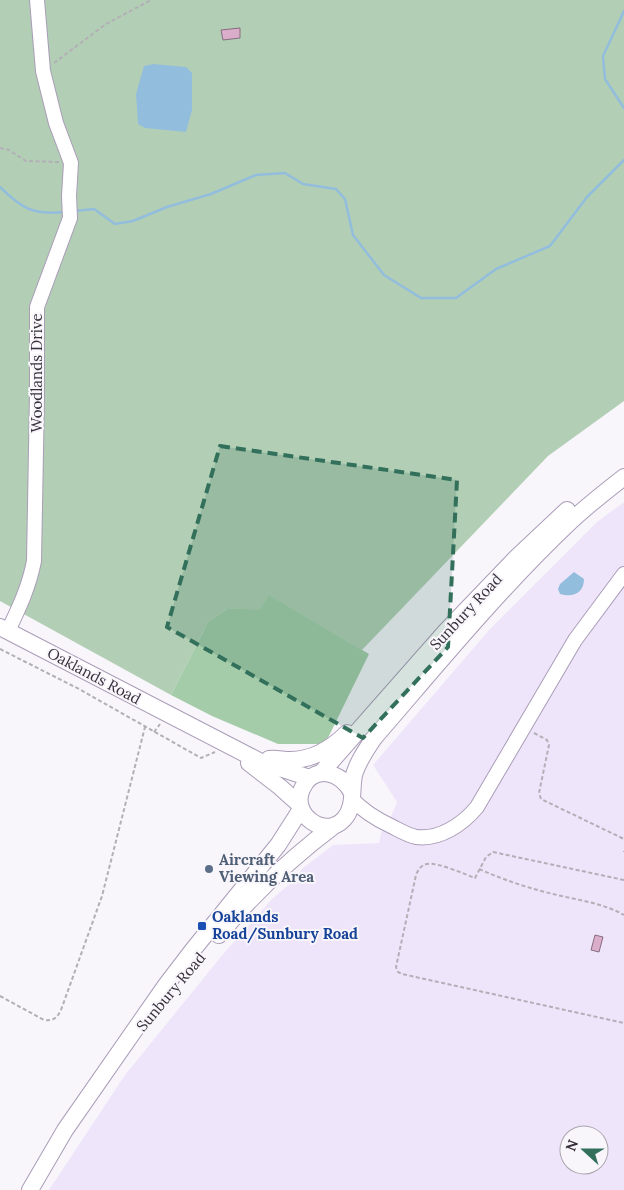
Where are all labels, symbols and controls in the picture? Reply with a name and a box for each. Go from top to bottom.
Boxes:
street label: Woodlands Drive [27,313,46,433]
street label: Sunbury Road [425,569,506,654]
street label: Oaklands Road [44,643,144,708]
place label: Aircraft Viewing Area [219,850,314,886]
marker: Aircraft Viewing Area [203,863,215,875]
place label: Oaklands Road/Sunbury Road [212,907,358,944]
marker: Oaklands Road/Sunbury Road [196,920,208,932]
street label: Sunbury Road [132,948,209,1035]
north arrow [559,1125,609,1175]
text: N [562,1137,582,1154]

